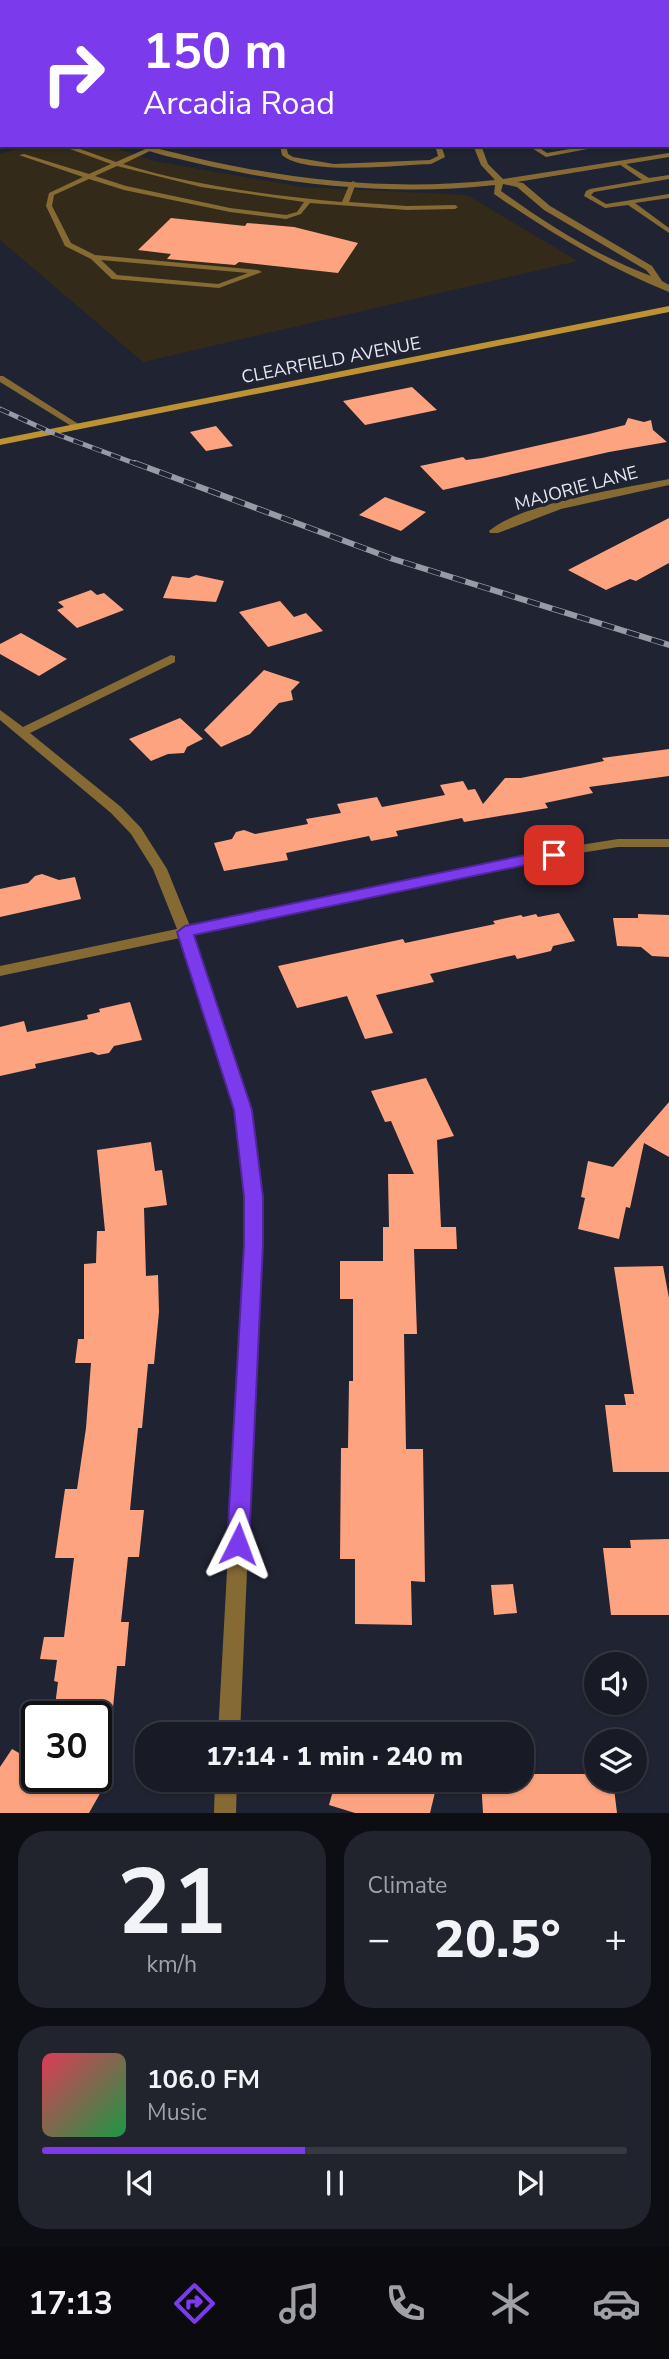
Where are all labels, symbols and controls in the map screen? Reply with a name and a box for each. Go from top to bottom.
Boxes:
text: 150 m [143,18,287,85]
icon: right [28,28,119,119]
text: Arcadia Road [143,82,335,125]
street label: CLEARFIELD AVENUE [239,331,423,389]
street label: MAJORIE LANE [512,460,640,516]
pin [524,825,584,885]
icon: arrive [535,836,573,874]
position arrow [201,1507,275,1581]
map controls [584,1652,647,1792]
button: sound [584,1652,647,1715]
speed limit sign: 30 [21,1701,112,1792]
button: layers [584,1729,647,1792]
text: 17:14 · 1 min · 240 m [206,1739,463,1774]
text: 21 [117,1841,226,1965]
text: Climate [368,1870,447,1901]
text: 20.5° [434,1904,561,1975]
text: − [368,1914,390,1965]
text: + [604,1914,627,1965]
text: km/h [146,1949,197,1980]
text: 106.0 FM [147,2062,260,2097]
text: Music [147,2097,207,2128]
icon: previous [121,2164,159,2202]
icon: pause [316,2164,354,2202]
icon: next [511,2164,549,2202]
icon: directions [170,2279,219,2328]
icon: music [275,2279,324,2328]
icon: phone [381,2279,430,2328]
icon: climate [486,2279,535,2328]
icon: car [592,2279,641,2328]
text: 17:13 [28,2282,113,2325]

